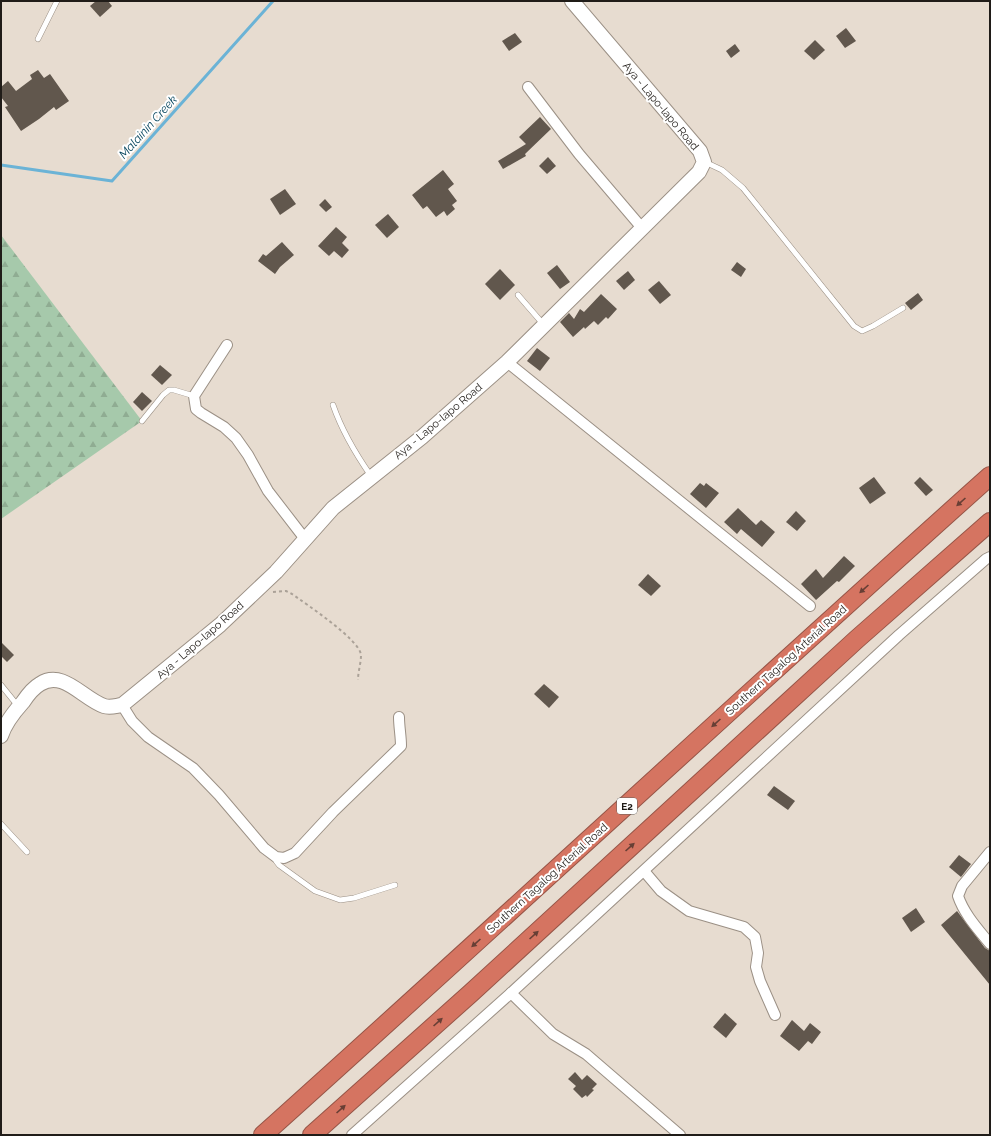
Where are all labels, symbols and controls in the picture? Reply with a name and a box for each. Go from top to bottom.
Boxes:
street label: Aya - Lapo-lapo Road [620,60,701,153]
water label: Malainin Creek [116,92,180,161]
street label: Aya - Lapo-lapo Road [392,381,485,462]
one-way arrow [956,497,966,506]
one-way arrow [859,584,869,593]
street label: Aya - Lapo-lapo Road [154,599,247,682]
street label: Southern Tagalog Arterial Road [723,603,849,718]
one-way arrow [711,719,722,728]
road number: E2 [617,798,637,814]
street label: Southern Tagalog Arterial Road [484,821,610,936]
one-way arrow [625,843,635,852]
one-way arrow [530,931,539,940]
one-way arrow [471,939,481,948]
one-way arrow [433,1018,443,1027]
one-way arrow [336,1104,346,1114]

